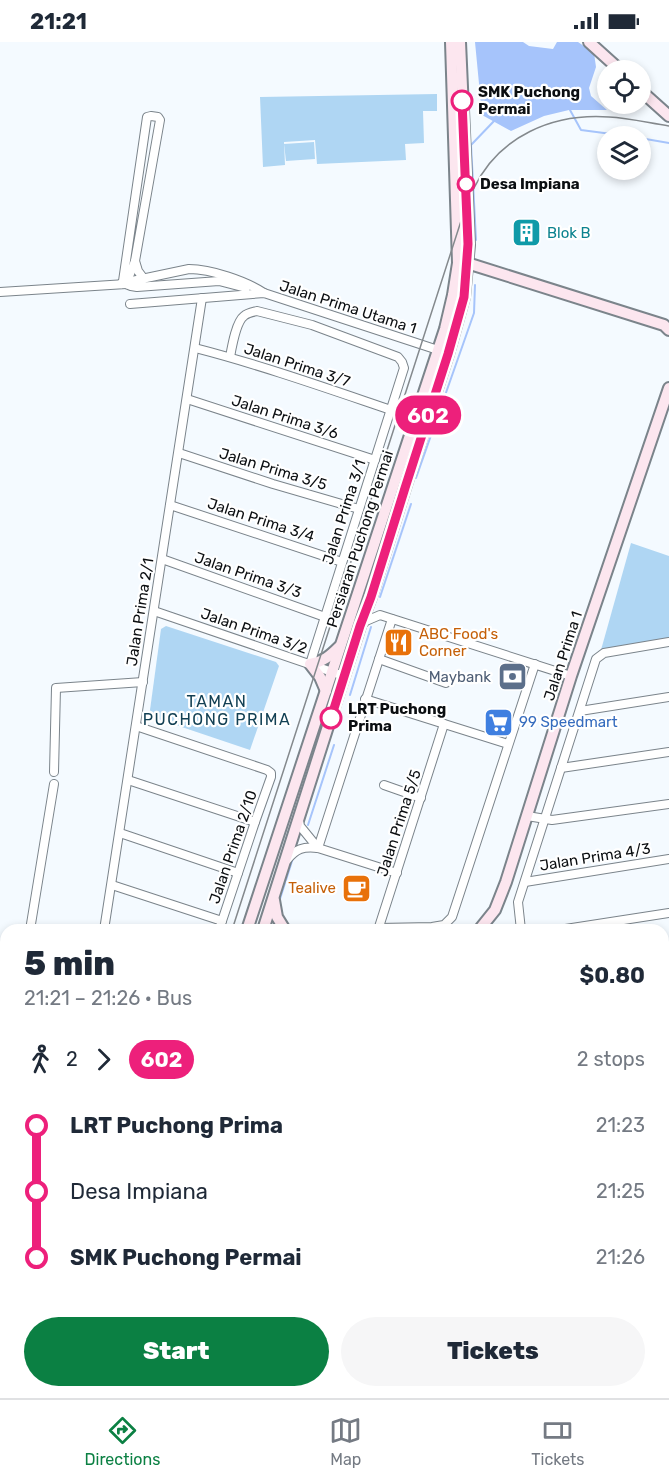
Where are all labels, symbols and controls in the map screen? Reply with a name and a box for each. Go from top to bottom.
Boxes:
text: 21:21 [30,8,87,35]
map controls [597,60,651,180]
button: locate [597,60,651,114]
place label: SMK Puchong Permai [478,83,580,118]
marker: SMK Puchong Permai [451,90,473,112]
button: layers [597,126,651,180]
marker: Desa Impiana [457,175,475,193]
place label: Desa Impiana [480,175,580,193]
building icon: Blok B [510,217,542,249]
place label: Blok B [547,224,591,242]
street label: Jalan Prima Utama 1 [277,276,419,338]
street label: Jalan Prima 3/7 [242,339,353,391]
street label: Jalan Prima 3/6 [229,391,341,443]
line badge: 602 [394,396,462,434]
text: 602 [407,403,449,428]
street label: Jalan Prima 3/5 [217,444,329,494]
street label: Persiaran Puchong Permai [323,448,397,630]
street label: Jalan Prima 3/1 [319,457,369,567]
street label: Jalan Prima 3/4 [205,494,317,546]
street label: Jalan Prima 3/3 [192,548,304,602]
street label: Jalan Prima 2/1 [123,557,157,667]
street label: Jalan Prima 3/2 [198,604,310,658]
street label: Jalan Prima 1 [540,609,586,703]
place label: ABC Food's Corner [419,625,498,660]
restaurant icon: ABC Food's Corner [382,627,414,659]
bank icon: Maybank [496,661,528,693]
place label: Maybank [429,668,491,686]
district label: TAMAN PUCHONG PRIMA [143,692,291,729]
place label: LRT Puchong Prima [348,700,446,735]
supermarket icon: 99 Speedmart [482,706,514,738]
marker: LRT Puchong Prima [320,707,342,729]
place label: 99 Speedmart [519,713,618,731]
street label: Jalan Prima 5/5 [373,767,425,879]
street label: Jalan Prima 2/10 [205,788,261,906]
street label: Jalan Prima 4/3 [538,839,652,875]
cafe icon: Tealive [341,872,373,904]
place label: Tealive [288,879,336,897]
text: 5 min [24,944,115,983]
text: $0.80 [579,962,645,989]
text: 21:21 – 21:26 · Bus [24,986,192,1010]
icon: walk [24,1043,57,1076]
icon: forward [87,1043,120,1076]
text: 2 [66,1047,78,1071]
text: 602 [141,1047,182,1072]
text: 2 stops [577,1047,645,1071]
text: LRT Puchong Prima [70,1112,283,1139]
text: 21:23 [596,1113,645,1137]
text: Desa Impiana [70,1178,208,1205]
text: 21:25 [596,1179,645,1203]
text: SMK Puchong Permai [70,1244,302,1271]
text: 21:26 [596,1245,645,1269]
button: Start [24,1317,329,1386]
button: Tickets [341,1317,645,1386]
tab: Directions [85,1414,160,1469]
tab: Map [329,1414,362,1469]
tab: Tickets [531,1414,584,1469]

